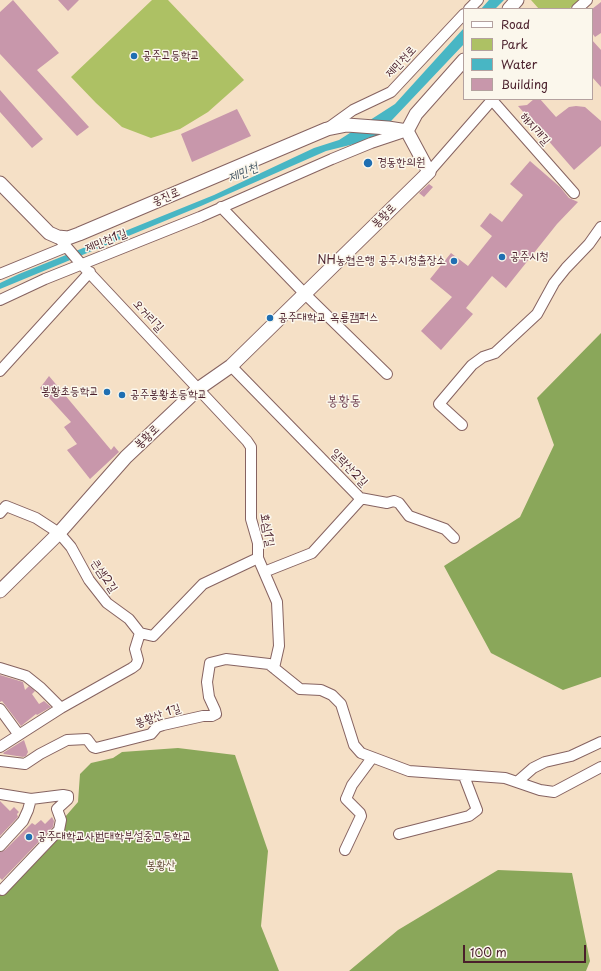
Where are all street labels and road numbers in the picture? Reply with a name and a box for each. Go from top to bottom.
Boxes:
street label: 제민천로 [383,43,419,81]
street label: 해지개길 [517,110,553,148]
street label: 웅진로 [150,185,182,209]
street label: 봉황로 [369,201,399,231]
street label: 제민천1길 [83,226,129,256]
street label: 오거리길 [130,297,166,335]
street label: 봉황로 [131,422,163,452]
street label: 일락산2길 [327,446,371,490]
street label: 효심1길 [257,512,277,548]
street label: 큰샘2길 [88,556,120,596]
street label: 봉황산 1길 [133,701,183,731]

